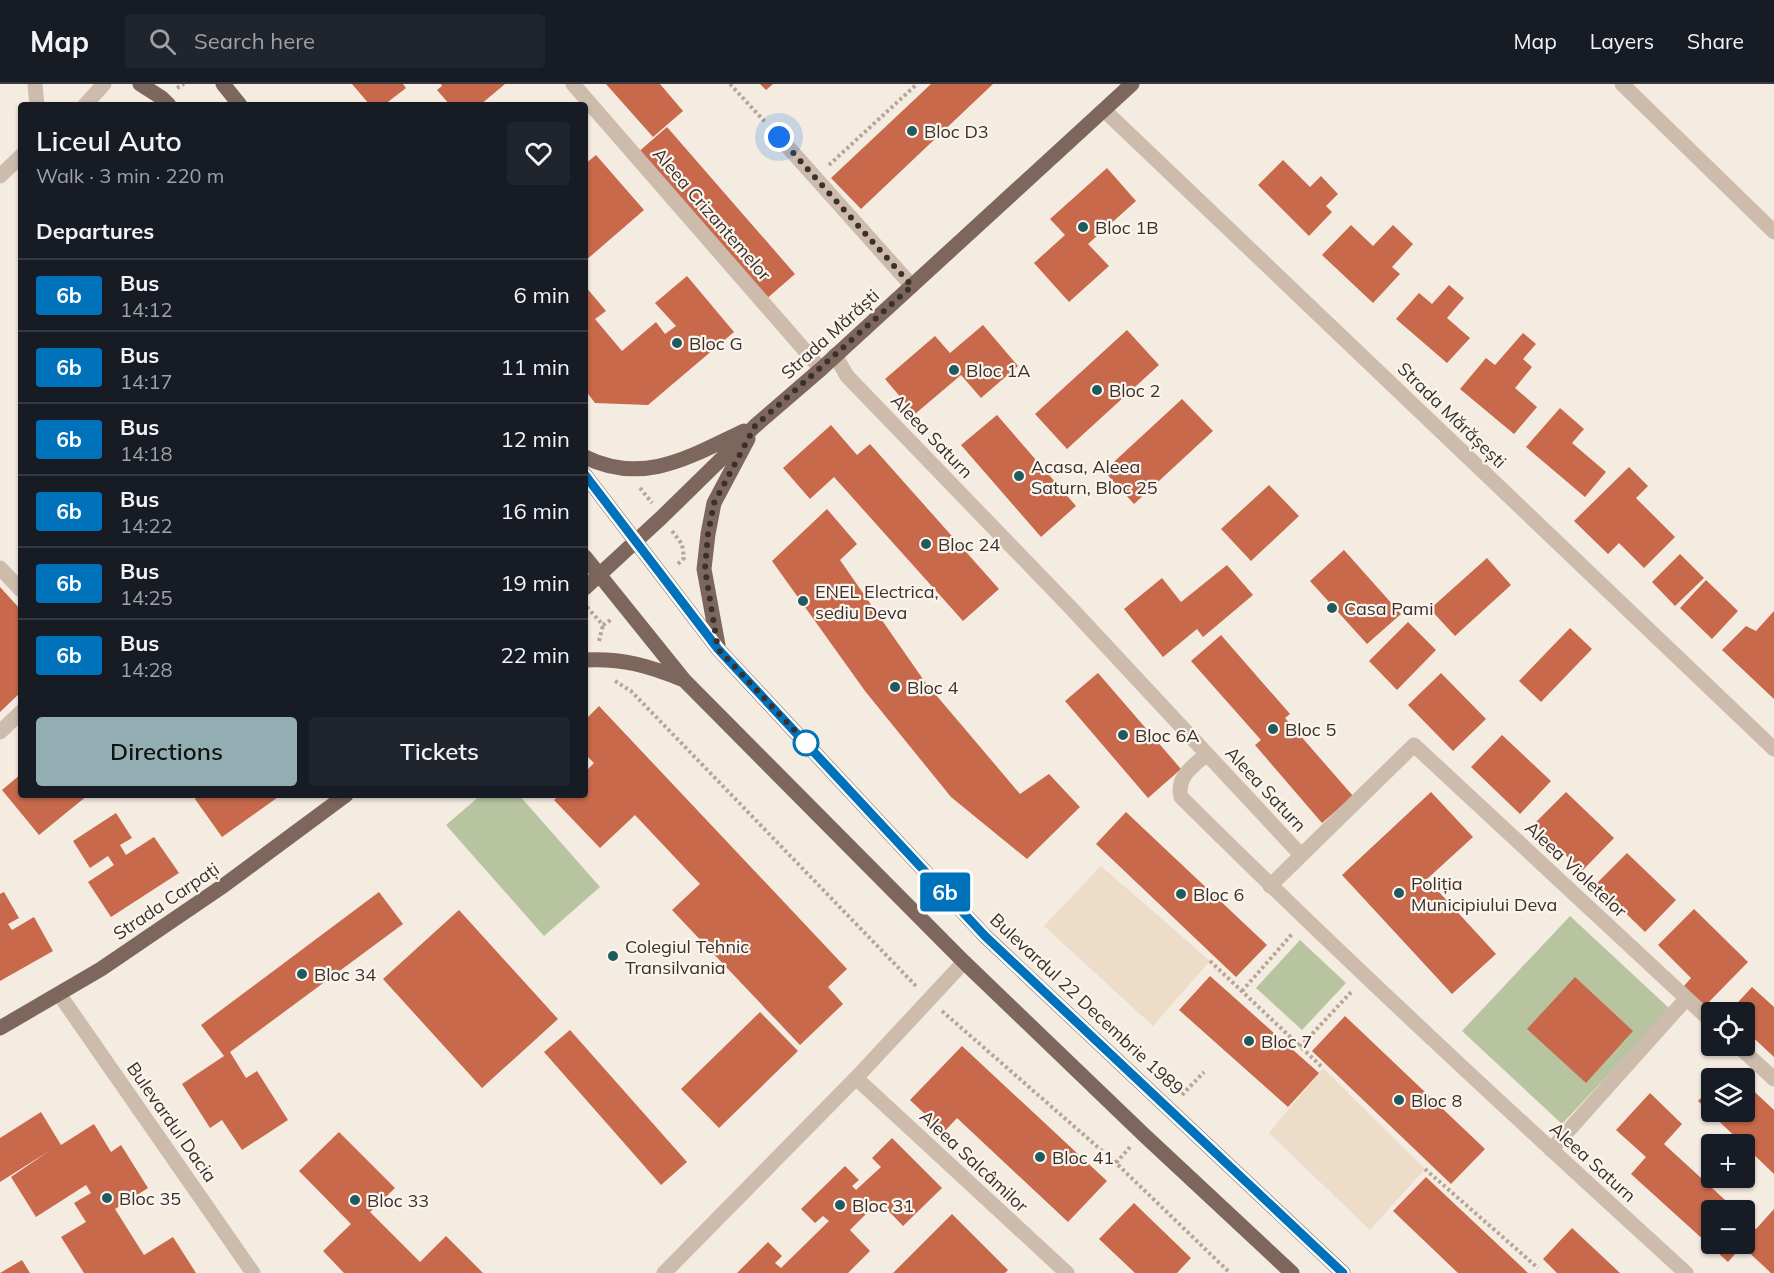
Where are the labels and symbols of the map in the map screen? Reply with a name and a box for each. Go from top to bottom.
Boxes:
place label: Bloc D3 [924,120,989,143]
your location [764,122,794,152]
marker: Bloc D3 [905,124,919,138]
street label: Aleea Crizantemelor [648,143,776,286]
place label: Bloc 1B [1095,216,1158,239]
marker: Bloc 1B [1076,220,1090,234]
street label: Strada Mărăști [776,284,884,384]
place label: Bloc G [689,332,743,355]
marker: Bloc G [670,336,684,350]
street label: Strada Mărășești [1393,357,1511,473]
place label: Bloc 1A [966,359,1030,382]
marker: Bloc 1A [947,363,961,377]
place label: Bloc 2 [1109,379,1160,402]
marker: Bloc 2 [1090,383,1104,397]
street label: Aleea Saturn [886,389,978,483]
place label: Acasa, Aleea Saturn, Bloc 25 [1031,455,1158,499]
marker: Acasa, Aleea Saturn, Bloc 25 [1012,469,1026,483]
place label: Bloc 24 [938,533,1000,556]
marker: Bloc 24 [919,537,933,551]
place label: ENEL Electrica, sediu Deva [815,580,939,624]
marker: ENEL Electrica, sediu Deva [796,594,810,608]
place label: Casa Pami [1344,597,1433,620]
marker: Casa Pami [1325,601,1339,615]
place label: Bloc 4 [907,676,958,699]
marker: Bloc 4 [888,680,902,694]
place label: Bloc 5 [1285,718,1336,741]
marker: Bloc 5 [1266,722,1280,736]
place label: Bloc 6A [1135,724,1199,747]
marker: Bloc 6A [1116,728,1130,742]
unlabelled marker [793,730,819,756]
street label: Aleea Saturn [1221,742,1311,836]
street label: Aleea Violetelor [1520,816,1632,922]
street label: Strada Carpați [109,857,223,945]
line badge: 6b [918,872,972,912]
place label: Poliția Municipiului Deva [1411,872,1557,916]
place label: Bloc 6 [1193,883,1244,906]
marker: Poliția Municipiului Deva [1392,886,1406,900]
marker: Bloc 6 [1174,887,1188,901]
street label: Bulevardul 22 Decembrie 1989 [985,908,1189,1100]
place label: Colegiul Tehnic Transilvania [625,935,749,979]
marker: Colegiul Tehnic Transilvania [606,949,620,963]
place label: Bloc 34 [314,963,376,986]
marker: Bloc 34 [295,967,309,981]
place label: Bloc 7 [1261,1030,1312,1053]
marker: Bloc 7 [1242,1034,1256,1048]
street label: Bulevardul Dacia [122,1057,222,1187]
place label: Bloc 8 [1411,1089,1462,1112]
marker: Bloc 8 [1392,1093,1406,1107]
street label: Aleea Salcâmilor [915,1105,1033,1217]
street label: Aleea Saturn [1545,1117,1641,1207]
place label: Bloc 41 [1052,1146,1114,1169]
marker: Bloc 41 [1033,1150,1047,1164]
place label: Bloc 35 [119,1187,181,1210]
place label: Bloc 33 [367,1189,429,1212]
marker: Bloc 35 [100,1191,114,1205]
marker: Bloc 33 [348,1193,362,1207]
place label: Bloc 31 [852,1194,914,1217]
marker: Bloc 31 [833,1198,847,1212]

